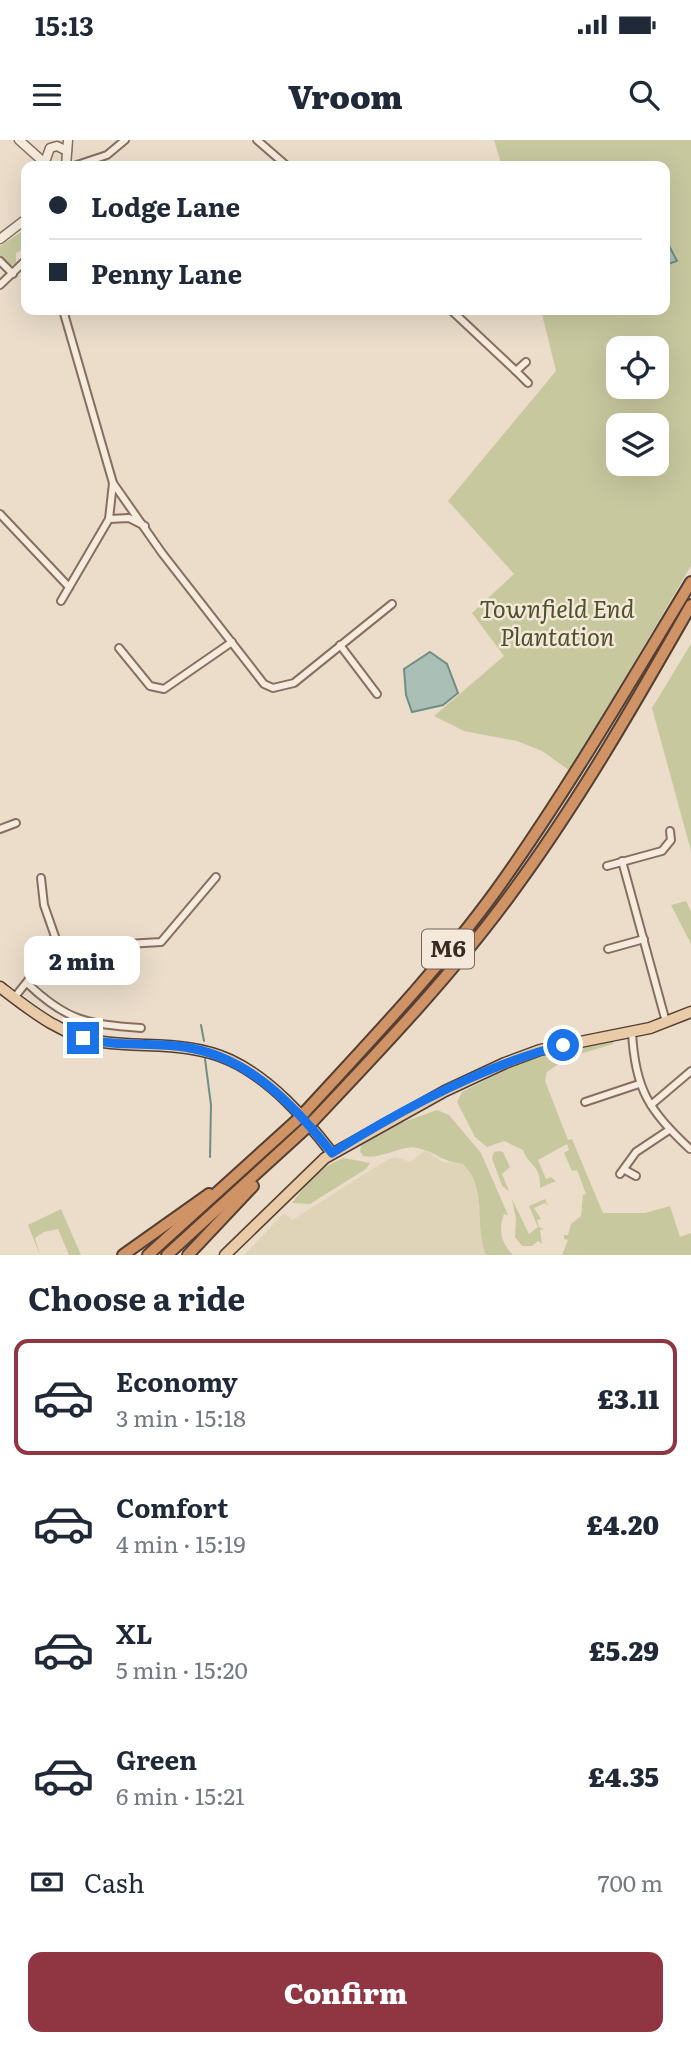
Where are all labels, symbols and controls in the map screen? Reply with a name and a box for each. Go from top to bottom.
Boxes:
text: 15:13 [35,5,94,44]
text: Vroom [288,71,403,119]
icon: menu [28,76,66,114]
icon: search [625,76,663,114]
text: Lodge Lane [91,186,240,225]
text: Penny Lane [91,253,242,292]
map controls [606,336,669,476]
button: locate [606,336,669,399]
button: layers [606,413,669,476]
park label: Townfield End Plantation [480,590,635,653]
road number: M6 [422,930,474,968]
callout: 2 min [25,936,141,986]
text: 2 min [49,943,115,977]
route end [67,1022,99,1054]
route start [547,1029,579,1061]
text: Choose a ride [28,1273,245,1321]
text: Economy [116,1361,238,1400]
icon: car [32,1366,95,1429]
text: £3.11 [598,1378,659,1417]
text: 3 min · 15:18 [116,1400,246,1434]
text: Comfort [116,1487,228,1526]
icon: car [32,1492,95,1555]
text: £4.20 [587,1504,659,1543]
text: 4 min · 15:19 [116,1526,245,1560]
text: XL [116,1613,153,1652]
icon: car [32,1618,95,1681]
text: £5.29 [589,1630,659,1669]
text: 5 min · 15:20 [116,1652,248,1686]
text: Green [116,1739,197,1778]
icon: car [32,1744,95,1807]
text: £4.35 [588,1756,659,1795]
text: 6 min · 15:21 [116,1778,245,1812]
text: Cash [84,1862,145,1901]
icon: cash [28,1863,66,1901]
text: 700 m [598,1865,663,1899]
button: Confirm [28,1952,663,2032]

